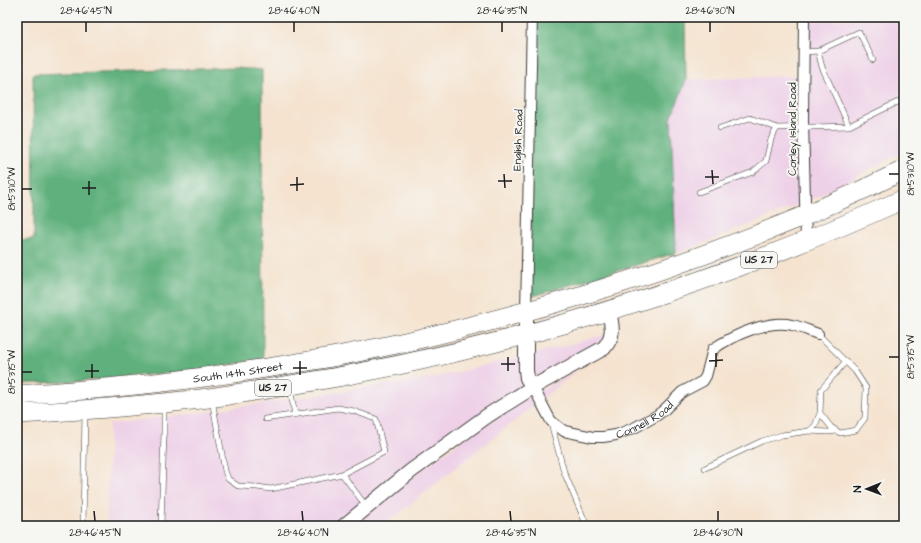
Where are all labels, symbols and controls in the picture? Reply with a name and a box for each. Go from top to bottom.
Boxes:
text: 28°46'45"N [60,4,112,18]
text: 28°46'40"N [269,4,319,18]
text: 28°46'35"N [477,4,527,18]
text: 28°46'30"N [685,4,735,18]
street label: Corley Island Road [785,82,801,176]
street label: English Road [509,109,528,171]
text: 81°53'10"W [904,152,918,196]
text: 81°53'10"W [5,167,19,211]
road number: US 27 [741,252,777,268]
text: 81°53'15"W [904,334,918,379]
text: 81°53'15"W [5,349,19,394]
street label: South 14th Street [192,358,284,386]
road number: US 27 [255,380,291,396]
street label: Connell Road [614,397,677,442]
north arrow [847,469,887,509]
text: N [850,485,865,493]
text: 28°46'45"N [69,526,121,540]
text: 28°46'40"N [278,526,328,540]
text: 28°46'35"N [486,526,536,540]
text: 28°46'30"N [693,526,743,540]

